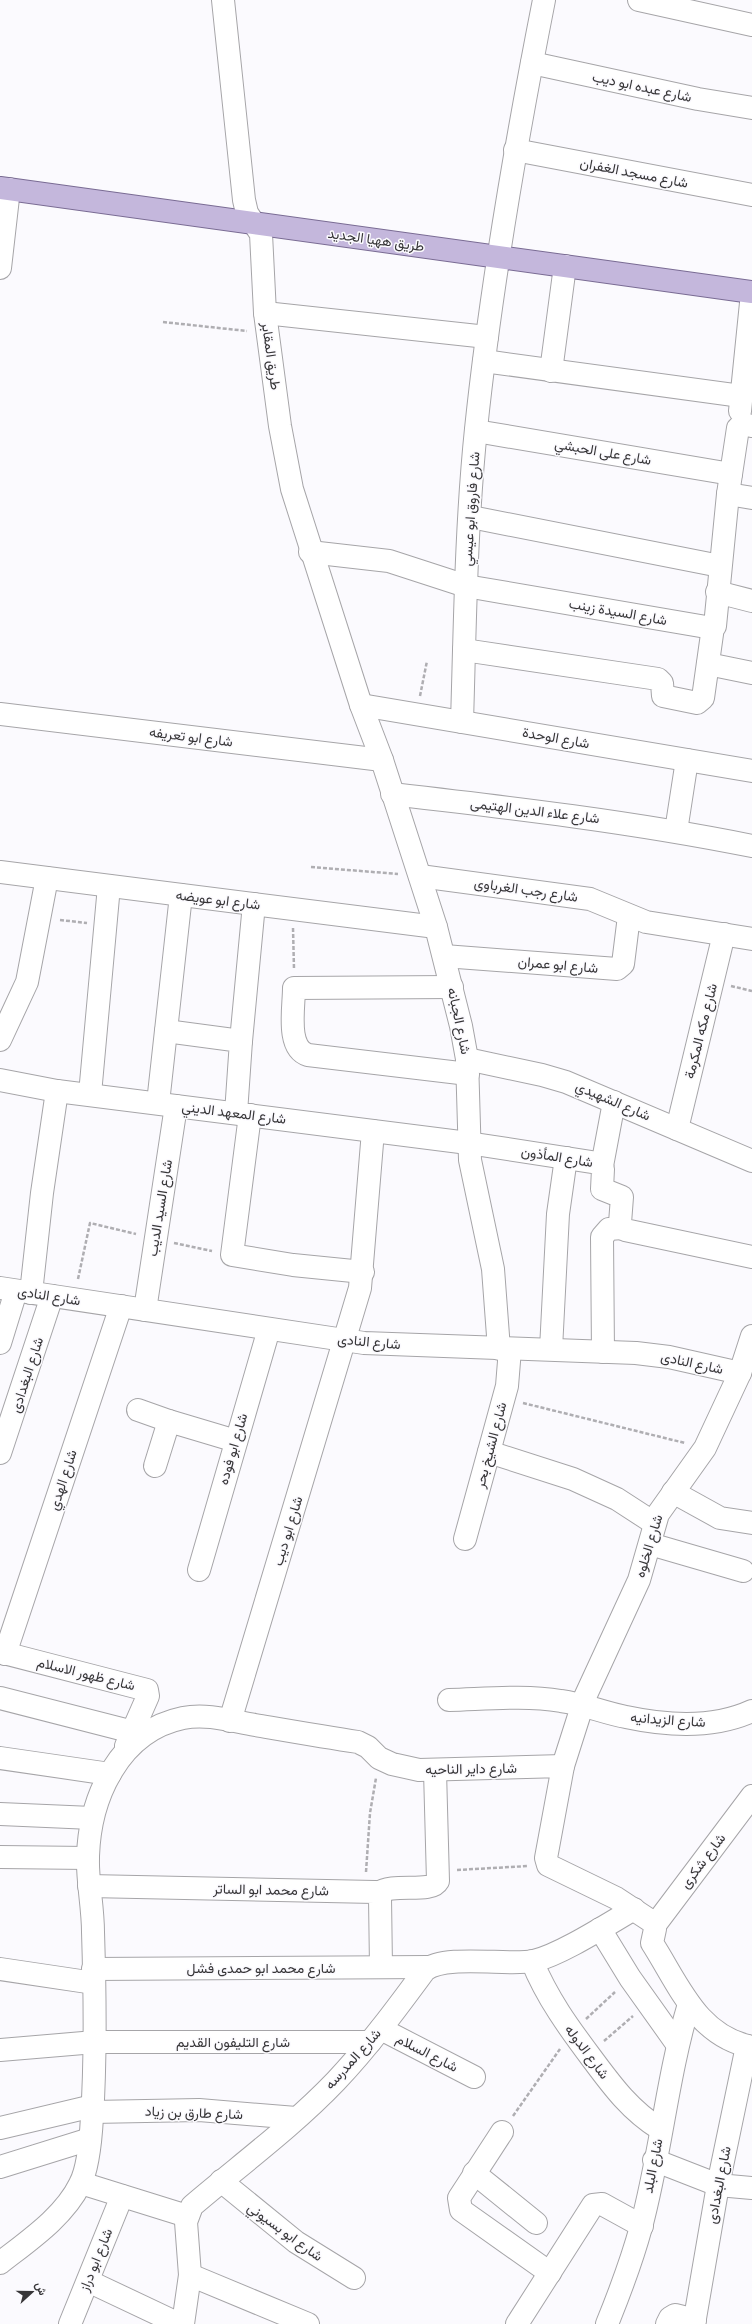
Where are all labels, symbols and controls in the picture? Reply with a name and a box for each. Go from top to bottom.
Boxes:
street label: شارع عبده ابو ديب [590,68,693,108]
street label: شارع مسجد الغفران [578,154,690,194]
street label: طريق ههيا الجديد [327,225,425,255]
street label: طريق المقابر [258,320,284,391]
street label: شارع على الحبشي [553,435,653,472]
street label: شارع فاروق ابو عيسي [459,451,486,567]
street label: شارع السيدة زينب [567,595,668,631]
street label: شارع ابو تعريفه [148,723,234,753]
street label: شارع الوحدة [521,724,591,754]
street label: شارع علاء الدين الهتيمى [469,795,601,829]
street label: شارع رجب الغرباوى [473,874,579,908]
street label: شارع ابو عويضه [174,886,261,916]
street label: شارع ابو عمران [517,953,599,979]
street label: شارع مكه المكرمة [681,982,723,1081]
street label: شارع الجبانه [442,986,474,1056]
street label: شارع الشهيدي [572,1078,653,1127]
street label: شارع المعهد الديني [181,1098,287,1131]
street label: شارع المأذون [519,1143,594,1173]
street label: شارع السيد الديب [144,1158,178,1258]
street label: شارع النادى [16,1283,82,1311]
street label: شارع النادى [336,1331,401,1355]
street label: شارع البغدادى [7,1335,49,1416]
street label: شارع النادى [659,1348,725,1380]
street label: شارع الشيخ بحر [471,1400,513,1491]
street label: شارع ابو فوده [215,1411,253,1487]
street label: شارع الهدي [45,1448,84,1513]
street label: شارع ابو ديب [269,1494,309,1568]
street label: شارع الخلوه [631,1512,669,1580]
street label: شارع ظهور الاسلام [35,1654,137,1696]
street label: شارع الزيدانيه [630,1709,706,1733]
street label: شارع داير الناحيه [425,1760,517,1780]
street label: شارع شكرى [677,1830,731,1893]
street label: شارع محمد ابو الساتر [212,1880,329,1902]
street label: شارع محمد ابو حمدى فشل [187,1960,335,1979]
street label: شارع الدوله [560,2022,613,2084]
street label: شارع المدرسه [321,2025,386,2094]
street label: شارع السلام [392,2030,461,2078]
street label: شارع التليفون القديم [176,2034,290,2053]
street label: شارع طارق بن زياد [145,2103,243,2125]
street label: شارع البلد [639,2137,669,2195]
street label: شارع البغدادى [703,2145,737,2226]
street label: شارع ابو بسيوني [242,2199,326,2267]
street label: شارع ابو دراز [75,2226,118,2296]
north arrow [12,2272,52,2312]
text: ش [32,2280,49,2297]

